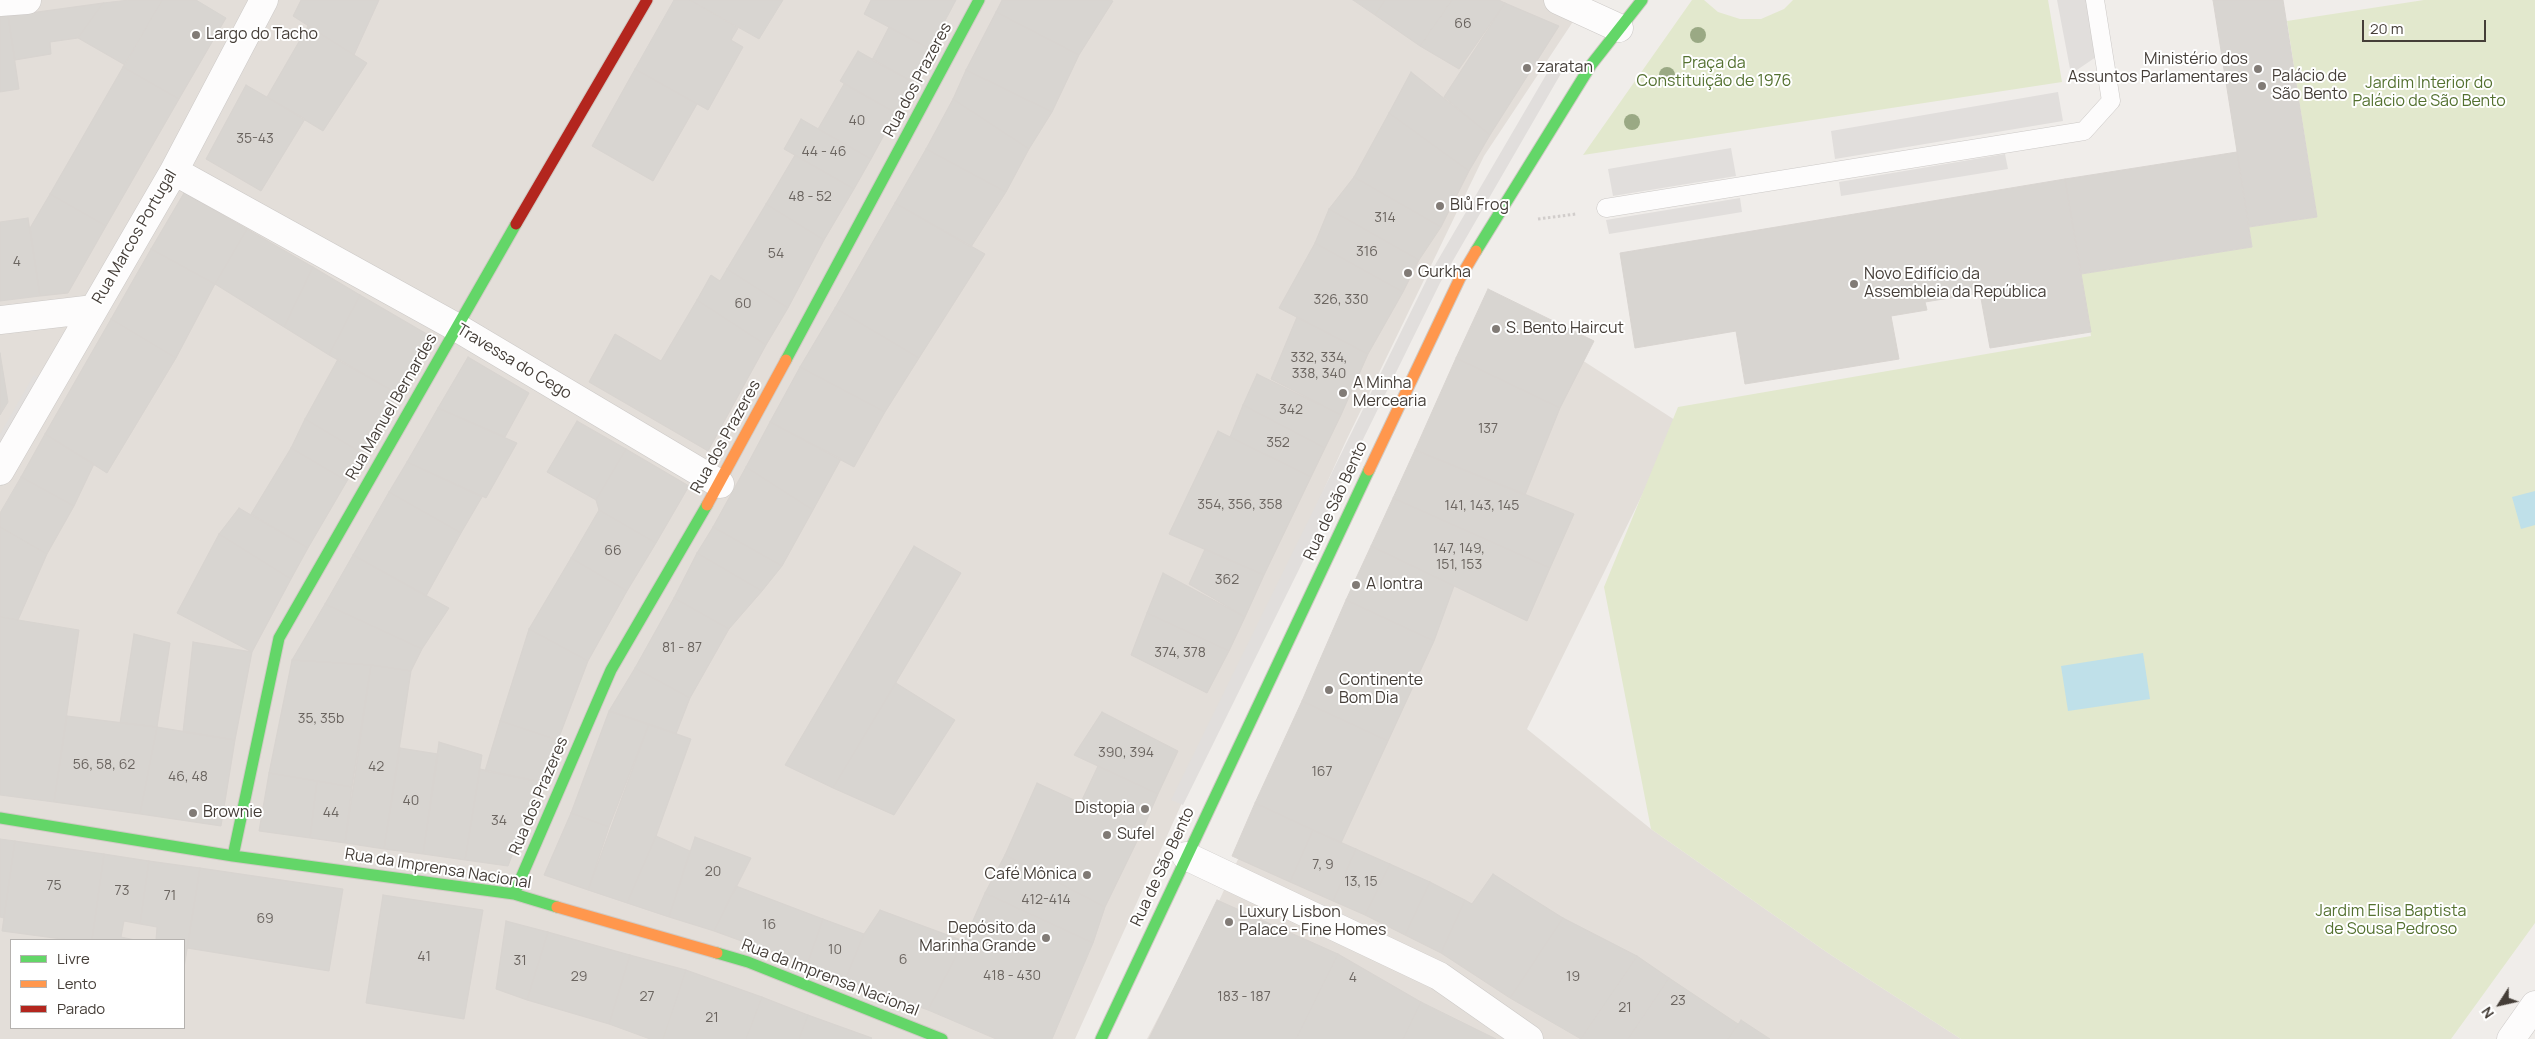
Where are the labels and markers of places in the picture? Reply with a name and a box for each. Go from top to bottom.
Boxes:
place label: Largo do Tacho [206,25,318,45]
marker: Largo do Tacho [190,29,202,41]
place label: Ministério dos Assuntos Parlamentares [2068,50,2248,88]
place label: zaratan [1537,58,1593,78]
marker: zaratan [1521,62,1533,74]
marker: Ministério dos Assuntos Parlamentares [2252,63,2264,75]
place label: Palácio de São Bento [2272,67,2347,105]
marker: Palácio de São Bento [2256,80,2268,92]
place label: Blů Frog [1450,196,1509,216]
marker: Blů Frog [1434,200,1446,212]
place label: Gurkha [1418,263,1471,283]
place label: Novo Edifício da Assembleia da República [1864,265,2046,303]
marker: Gurkha [1402,267,1414,279]
marker: Novo Edifício da Assembleia da República [1848,278,1860,290]
place label: S. Bento Haircut [1506,319,1624,339]
marker: S. Bento Haircut [1490,323,1502,335]
place label: A Minha Mercearia [1353,374,1426,412]
marker: A Minha Mercearia [1337,387,1349,399]
place label: A lontra [1366,575,1423,595]
marker: A lontra [1350,579,1362,591]
place label: Continente Bom Dia [1339,671,1423,709]
marker: Continente Bom Dia [1323,684,1335,696]
place label: Distopia [1074,799,1135,819]
place label: Brownie [203,803,262,823]
marker: Distopia [1139,803,1151,815]
marker: Brownie [187,807,199,819]
place label: Sufel [1117,825,1155,845]
marker: Sufel [1101,829,1113,841]
place label: Café Mônica [985,865,1077,885]
marker: Café Mônica [1081,869,1093,881]
place label: Luxury Lisbon Palace - Fine Homes [1239,903,1386,941]
marker: Luxury Lisbon Palace - Fine Homes [1223,916,1235,928]
place label: Depósito da Marinha Grande [919,919,1036,957]
marker: Depósito da Marinha Grande [1040,932,1052,944]

